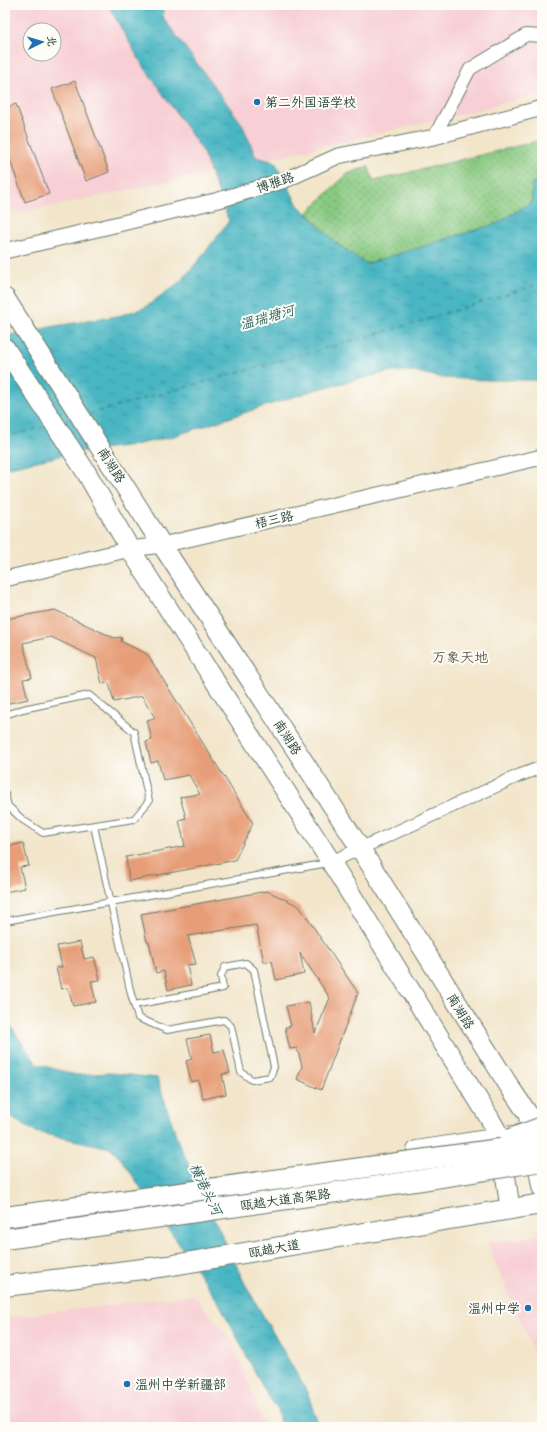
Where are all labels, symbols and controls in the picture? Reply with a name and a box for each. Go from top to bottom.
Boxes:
north arrow [22,22,62,62]
text: 北 [45,35,58,47]
place label: 第二外国语学校 [265,95,356,110]
marker: 第二外国语学校 [252,97,262,107]
street label: 博雅路 [254,169,296,196]
water label: 温瑞塘河 [238,301,298,333]
street label: 南湖路 [95,445,128,486]
street label: 梧三路 [253,508,295,531]
district label: 万象天地 [432,649,488,666]
street label: 南湖路 [271,717,304,758]
street label: 南湖路 [444,991,477,1032]
water label: 横港头河 [186,1160,226,1220]
street label: 瓯越大道高架路 [239,1186,331,1213]
street label: 瓯越大道 [247,1237,301,1260]
place label: 温州中学 [468,1301,520,1316]
marker: 温州中学 [523,1303,533,1313]
place label: 温州中学新疆部 [135,1377,226,1392]
marker: 温州中学新疆部 [122,1379,132,1389]

